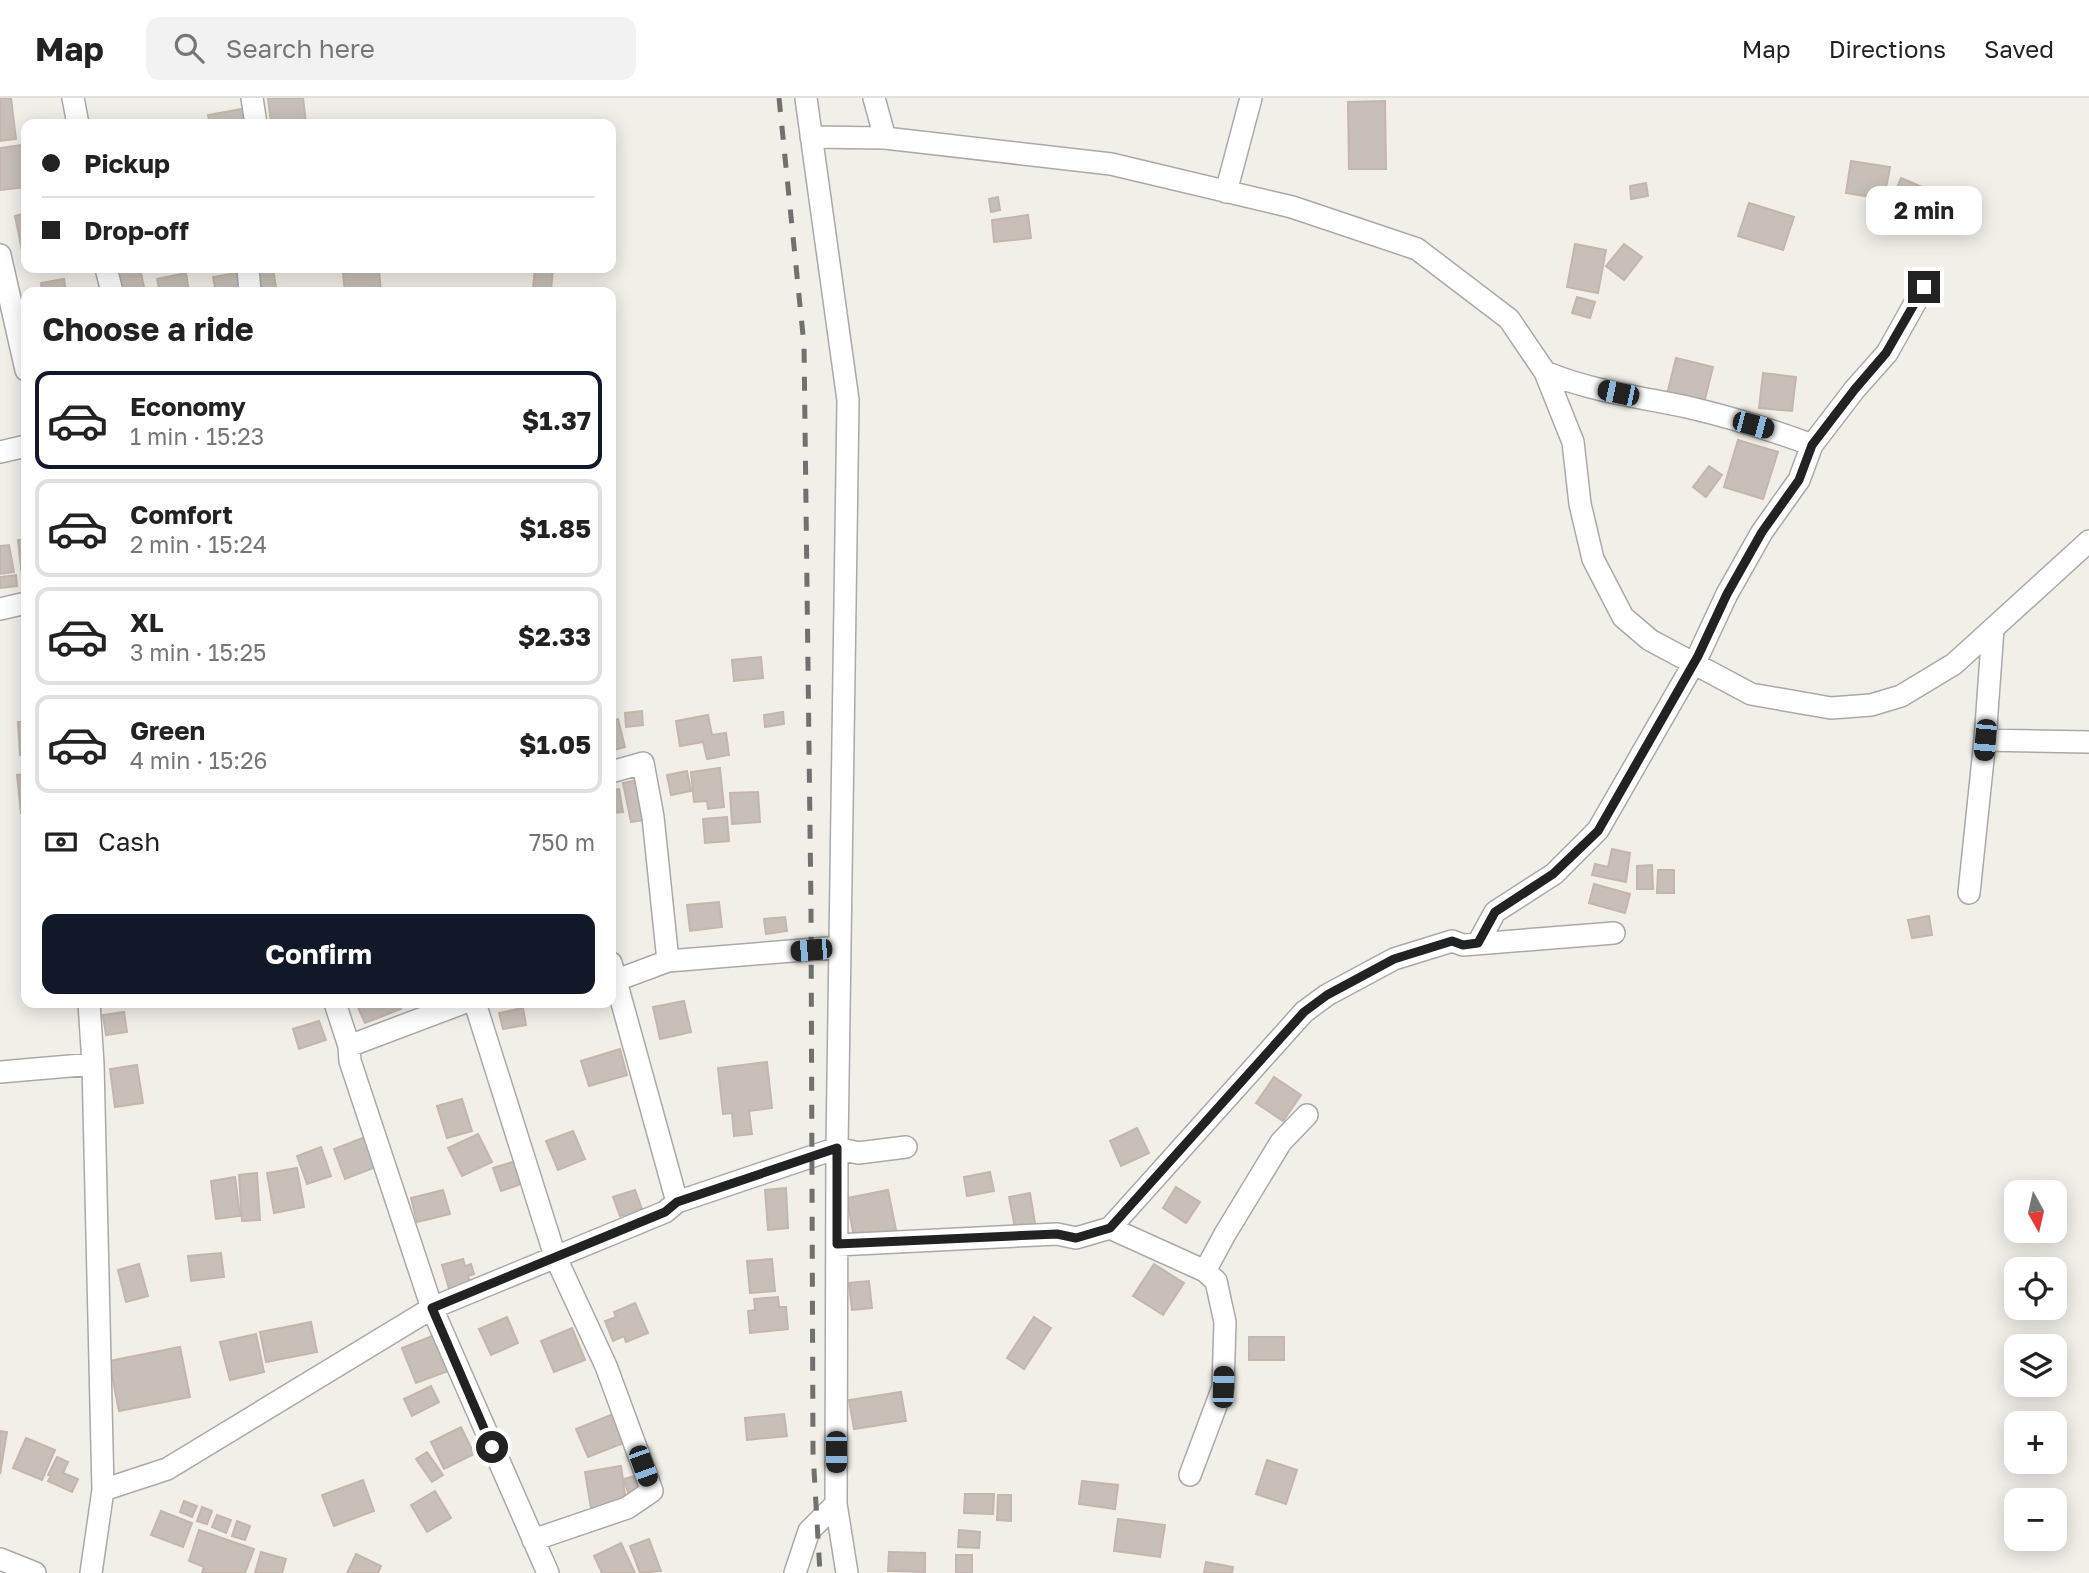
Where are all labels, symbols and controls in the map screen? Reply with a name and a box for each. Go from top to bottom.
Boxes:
search box [146,17,636,80]
text: Map [35,29,104,68]
icon: search [170,29,208,67]
text: Search here [226,33,375,64]
text: Map [1742,34,1791,63]
text: Directions [1829,34,1946,63]
text: Saved [1984,34,2054,63]
text: Pickup [84,148,170,179]
callout: 2 min [1866,186,1982,234]
text: 2 min [1894,196,1954,224]
text: Drop-off [84,215,189,246]
route end [1908,271,1940,303]
text: Choose a ride [42,310,254,348]
car [1596,378,1641,408]
icon: car [46,389,109,452]
text: Economy [130,391,246,422]
text: $1.37 [522,405,591,436]
car [1730,409,1777,441]
text: 1 min · 15:23 [130,422,264,450]
icon: car [46,497,109,560]
text: Comfort [130,499,233,530]
text: $1.85 [519,513,591,544]
text: 2 min · 15:24 [130,530,267,558]
icon: car [46,605,109,668]
text: XL [130,607,164,638]
text: $2.33 [518,621,591,652]
text: 3 min · 15:25 [130,638,266,666]
icon: car [46,713,109,776]
text: Green [130,715,205,746]
car [1973,718,1998,762]
text: $1.05 [519,729,591,760]
text: 4 min · 15:26 [130,746,268,774]
icon: cash [42,823,80,861]
text: Cash [98,826,160,857]
text: 750 m [529,828,595,856]
button: Confirm [42,914,595,994]
car [790,938,833,962]
north arrow [2004,1180,2067,1242]
map controls [2004,1180,2067,1551]
button: locate [2004,1257,2067,1320]
button: layers [2004,1334,2067,1397]
car [1212,1366,1235,1408]
button: + [2004,1411,2067,1474]
route start [476,1431,508,1463]
car [826,1431,847,1473]
car [626,1443,661,1489]
button: − [2004,1488,2067,1551]

